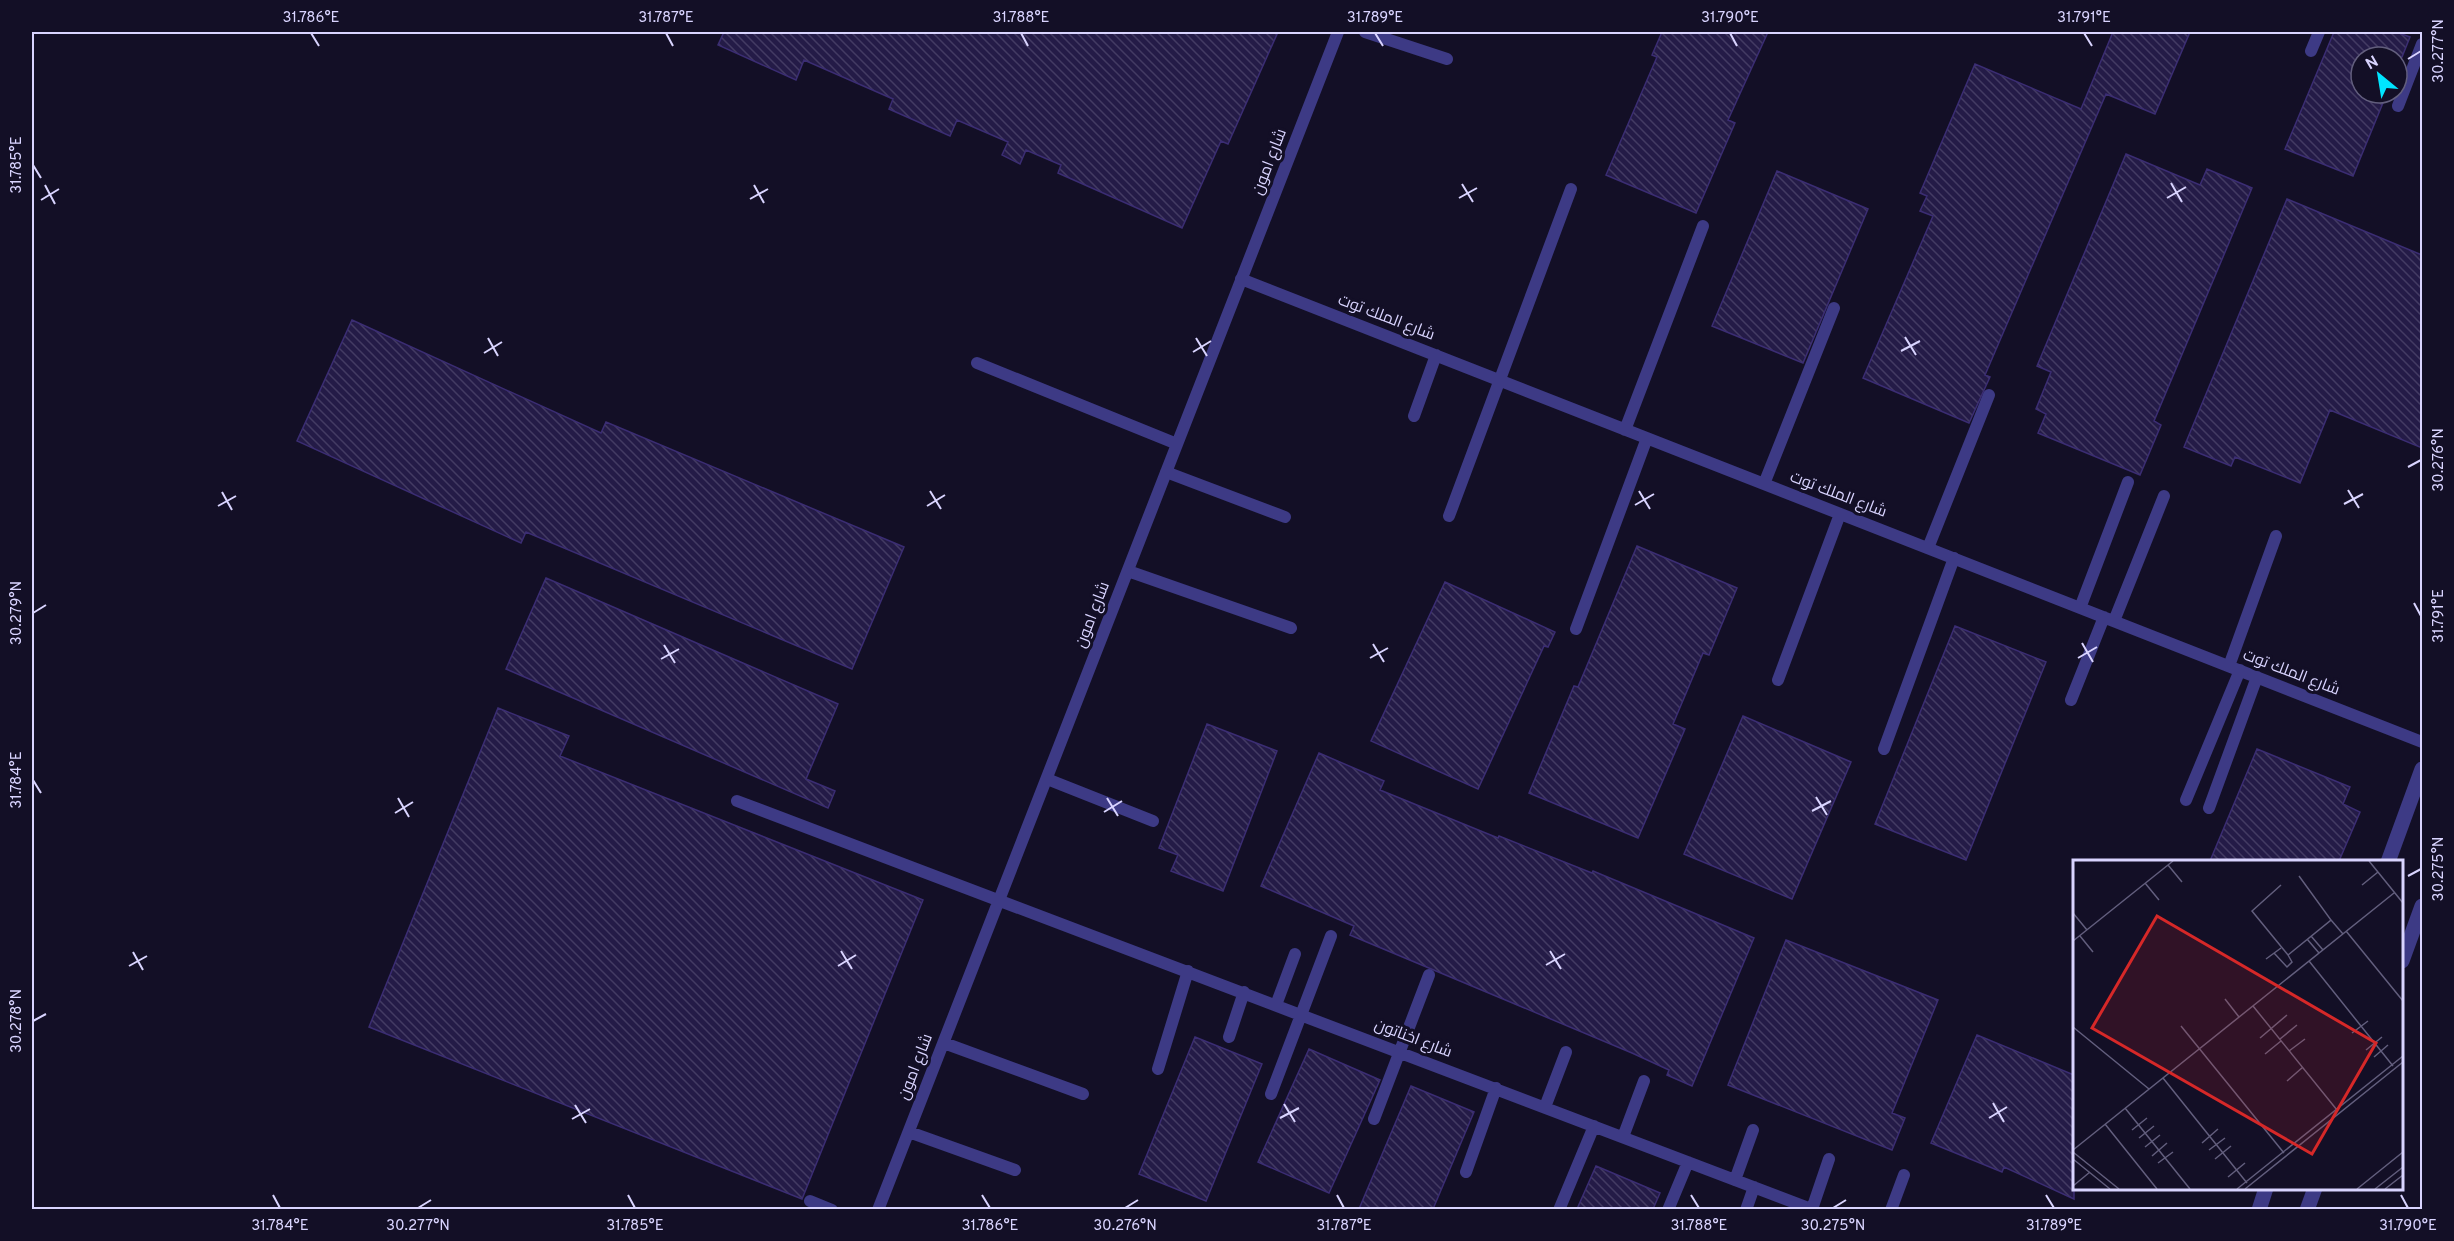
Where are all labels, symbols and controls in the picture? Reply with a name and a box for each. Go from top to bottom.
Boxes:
text: 31.786°E [283,9,340,28]
text: 31.787°E [638,9,694,28]
text: 31.788°E [992,9,1050,28]
text: 31.789°E [1347,9,1403,28]
text: 31.790°E [1701,9,1759,28]
text: 31.791°E [2057,9,2111,28]
text: 30.277°N [2430,19,2449,83]
north arrow [2349,45,2409,105]
text: N [2363,52,2382,75]
street label: شارع امون [1248,126,1292,198]
text: 31.785°E [8,136,27,194]
street label: شارع الملك توت [1335,290,1437,346]
text: 30.276°N [2430,428,2449,492]
street label: شارع الملك توت [1787,467,1889,523]
street label: شارع امون [1071,579,1115,651]
text: 30.279°N [8,581,27,645]
text: 31.791°E [2430,589,2449,643]
street label: شارع الملك توت [2240,645,2342,701]
text: 31.784°E [8,751,27,809]
text: 30.275°N [2430,837,2449,901]
inset map [2073,860,2403,1190]
text: 30.278°N [8,989,27,1053]
street label: شارع اخناتون [1371,1015,1455,1063]
street label: شارع امون [894,1031,938,1103]
text: 31.784°E [251,1217,309,1236]
text: 30.277°N [386,1217,450,1236]
text: 31.785°E [606,1217,664,1236]
text: 31.786°E [962,1217,1019,1236]
text: 30.276°N [1093,1217,1157,1236]
text: 31.787°E [1316,1217,1372,1236]
text: 31.788°E [1670,1217,1728,1236]
text: 30.275°N [1801,1217,1865,1236]
text: 31.789°E [2026,1217,2082,1236]
text: 31.790°E [2379,1217,2437,1236]

